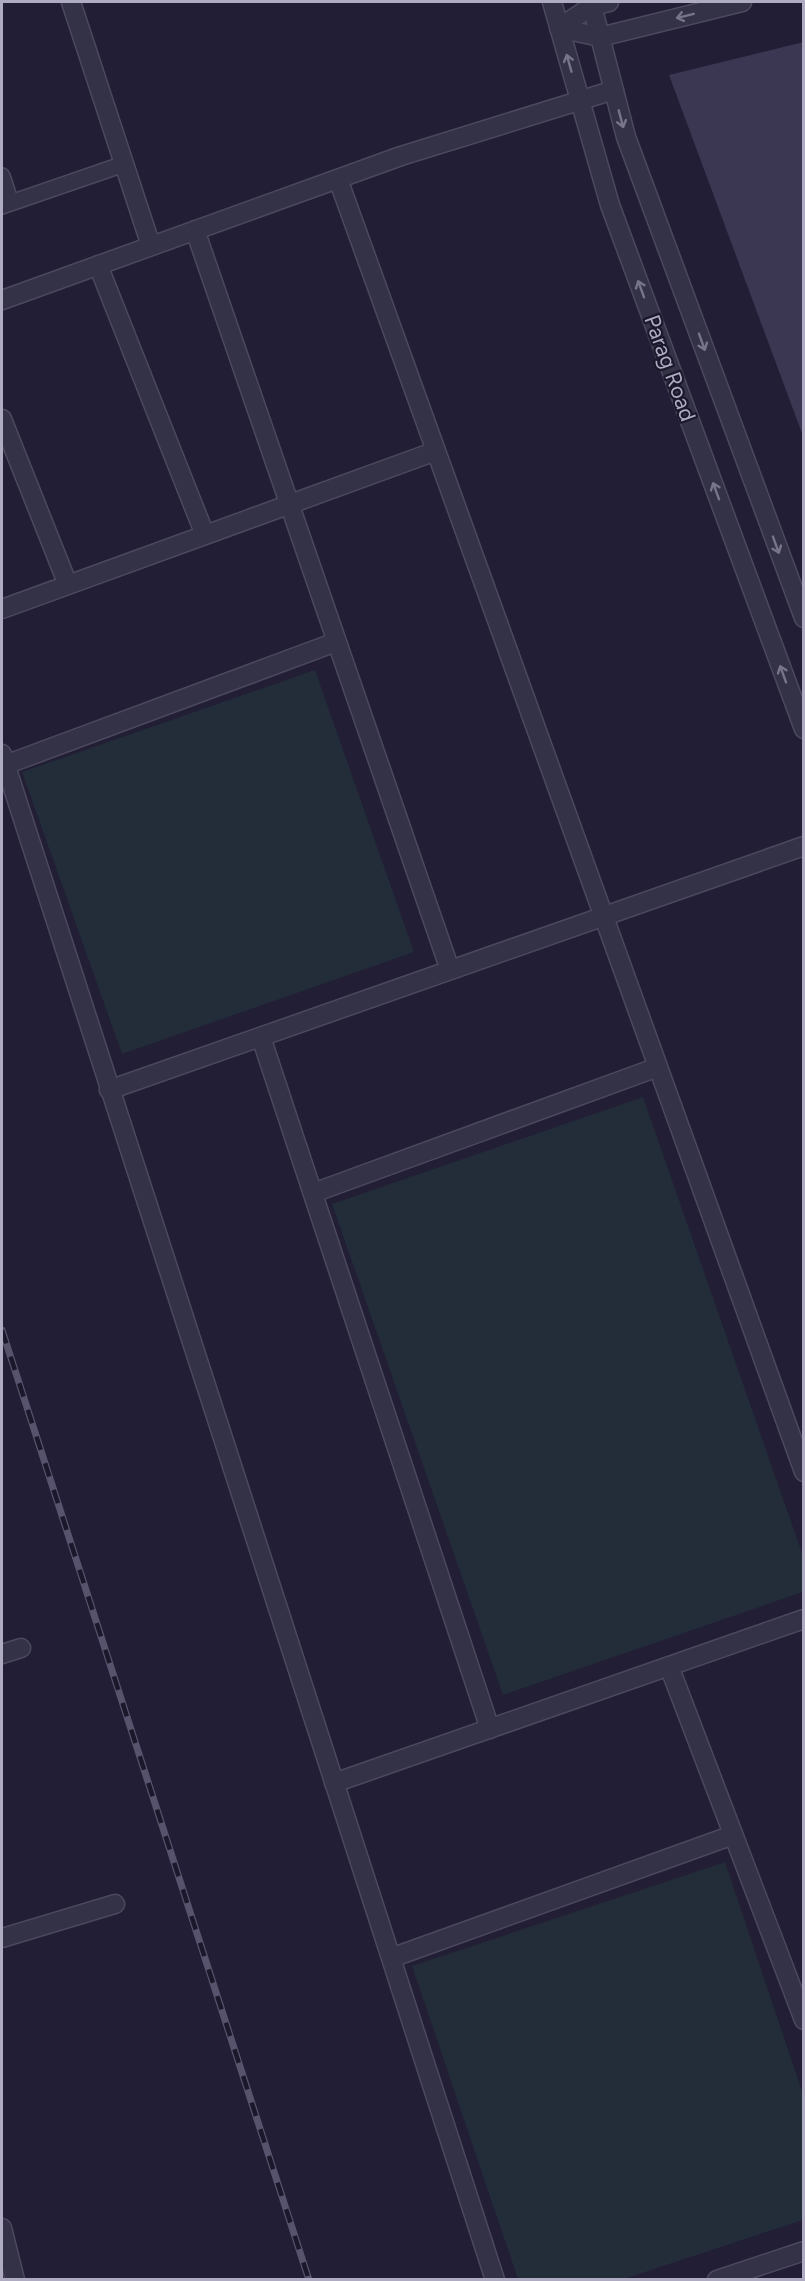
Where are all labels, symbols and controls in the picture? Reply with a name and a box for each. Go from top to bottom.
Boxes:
one-way arrow [676,10,695,22]
one-way arrow [563,54,575,73]
one-way arrow [616,109,628,128]
one-way arrow [635,280,646,299]
street label: Parag Road [638,311,702,425]
one-way arrow [697,332,708,351]
one-way arrow [709,483,720,501]
one-way arrow [772,535,783,553]
one-way arrow [777,666,788,684]

